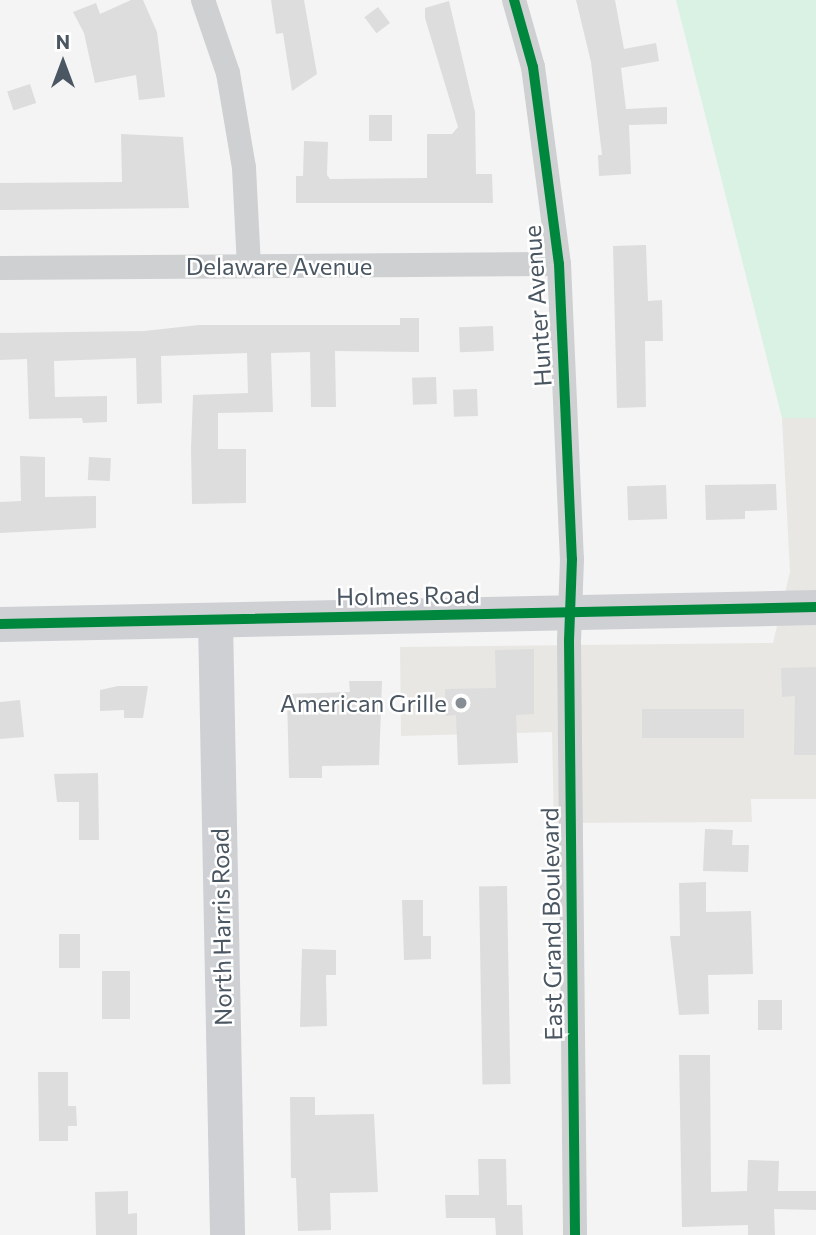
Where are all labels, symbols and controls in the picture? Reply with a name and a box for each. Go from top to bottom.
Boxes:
north arrow [28,28,98,98]
text: N [56,30,70,53]
street label: Hunter Avenue [517,224,557,388]
street label: Delaware Avenue [186,252,372,280]
street label: Holmes Road [336,579,480,611]
place label: American Grille [280,689,447,717]
marker: American Grille [453,695,469,711]
street label: East Grand Boulevard [535,807,567,1041]
street label: North Harris Road [205,828,237,1026]

